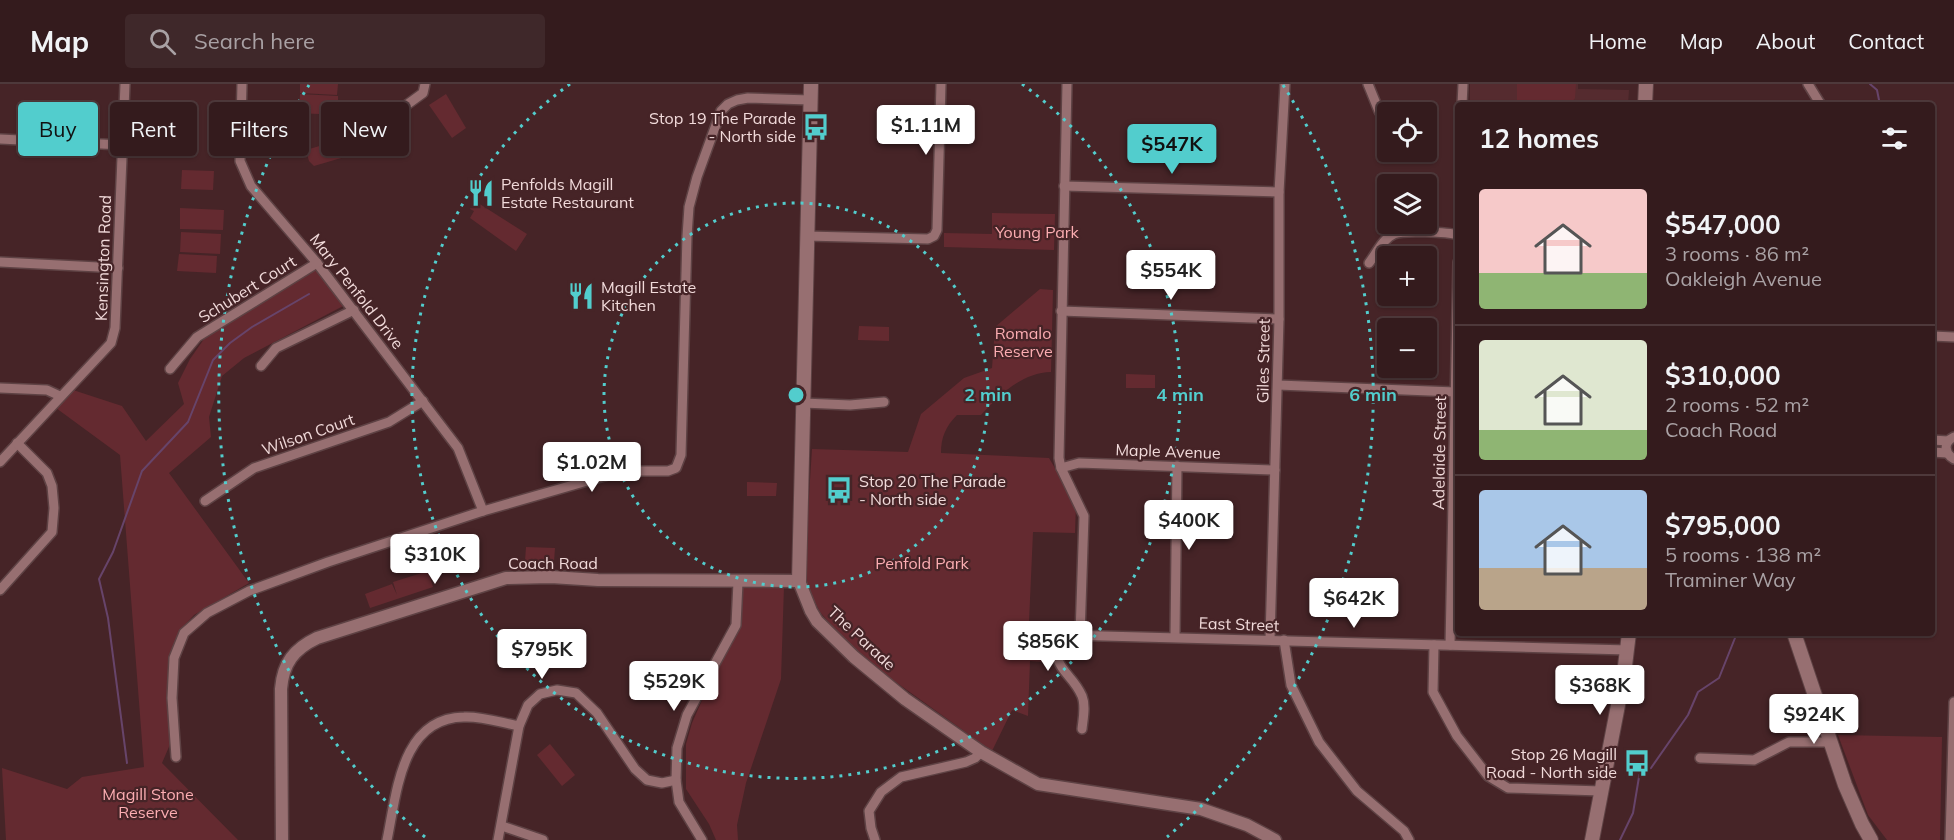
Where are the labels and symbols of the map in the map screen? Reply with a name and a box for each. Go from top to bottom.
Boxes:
pin: $1.11M [877,105,975,156]
place label: Stop 19 The Parade - North side [649,108,796,146]
bus stop icon: Stop 19 The Parade - North side [801,112,831,142]
pin: $547K [1130,124,1214,175]
place label: Penfolds Magill Estate Restaurant [501,174,634,212]
restaurant icon: Penfolds Magill Estate Restaurant [466,178,496,208]
street label: Kensington Road [91,195,115,321]
park label: Young Park [994,222,1080,242]
street label: Mary Penfold Drive [306,229,408,353]
pin: $554K [1129,250,1213,301]
street label: Schubert Court [194,251,300,327]
place label: Magill Estate Kitchen [601,277,696,315]
restaurant icon: Magill Estate Kitchen [566,281,596,311]
street label: Giles Street [1252,318,1274,403]
park label: Romalo Reserve [993,323,1053,361]
text: 2 min [964,383,1012,406]
text: 4 min [1156,383,1204,406]
text: 6 min [1349,383,1397,406]
centre of rings [786,385,806,405]
street label: Adelaide Street [1428,395,1450,510]
street label: Wilson Court [259,409,357,459]
street label: Maple Avenue [1115,439,1221,463]
pin: $1.02M [543,442,641,493]
place label: Stop 20 The Parade - North side [859,471,1006,509]
bus stop icon: Stop 20 The Parade - North side [824,475,854,505]
pin: $400K [1147,500,1231,551]
pin: $310K [393,534,477,585]
street label: Coach Road [508,553,598,573]
park label: Penfold Park [875,553,970,573]
pin: $642K [1312,578,1396,629]
street label: The Parade [824,602,900,674]
street label: East Street [1198,613,1280,635]
pin: $856K [1006,621,1090,672]
pin: $795K [500,629,584,680]
pin: $529K [632,661,716,712]
pin: $368K [1558,665,1642,716]
pin: $924K [1772,694,1856,745]
place label: Stop 26 Magill Road - North side [1486,744,1617,782]
bus stop icon: Stop 26 Magill Road - North side [1622,748,1652,778]
park label: Magill Stone Reserve [102,784,194,822]

